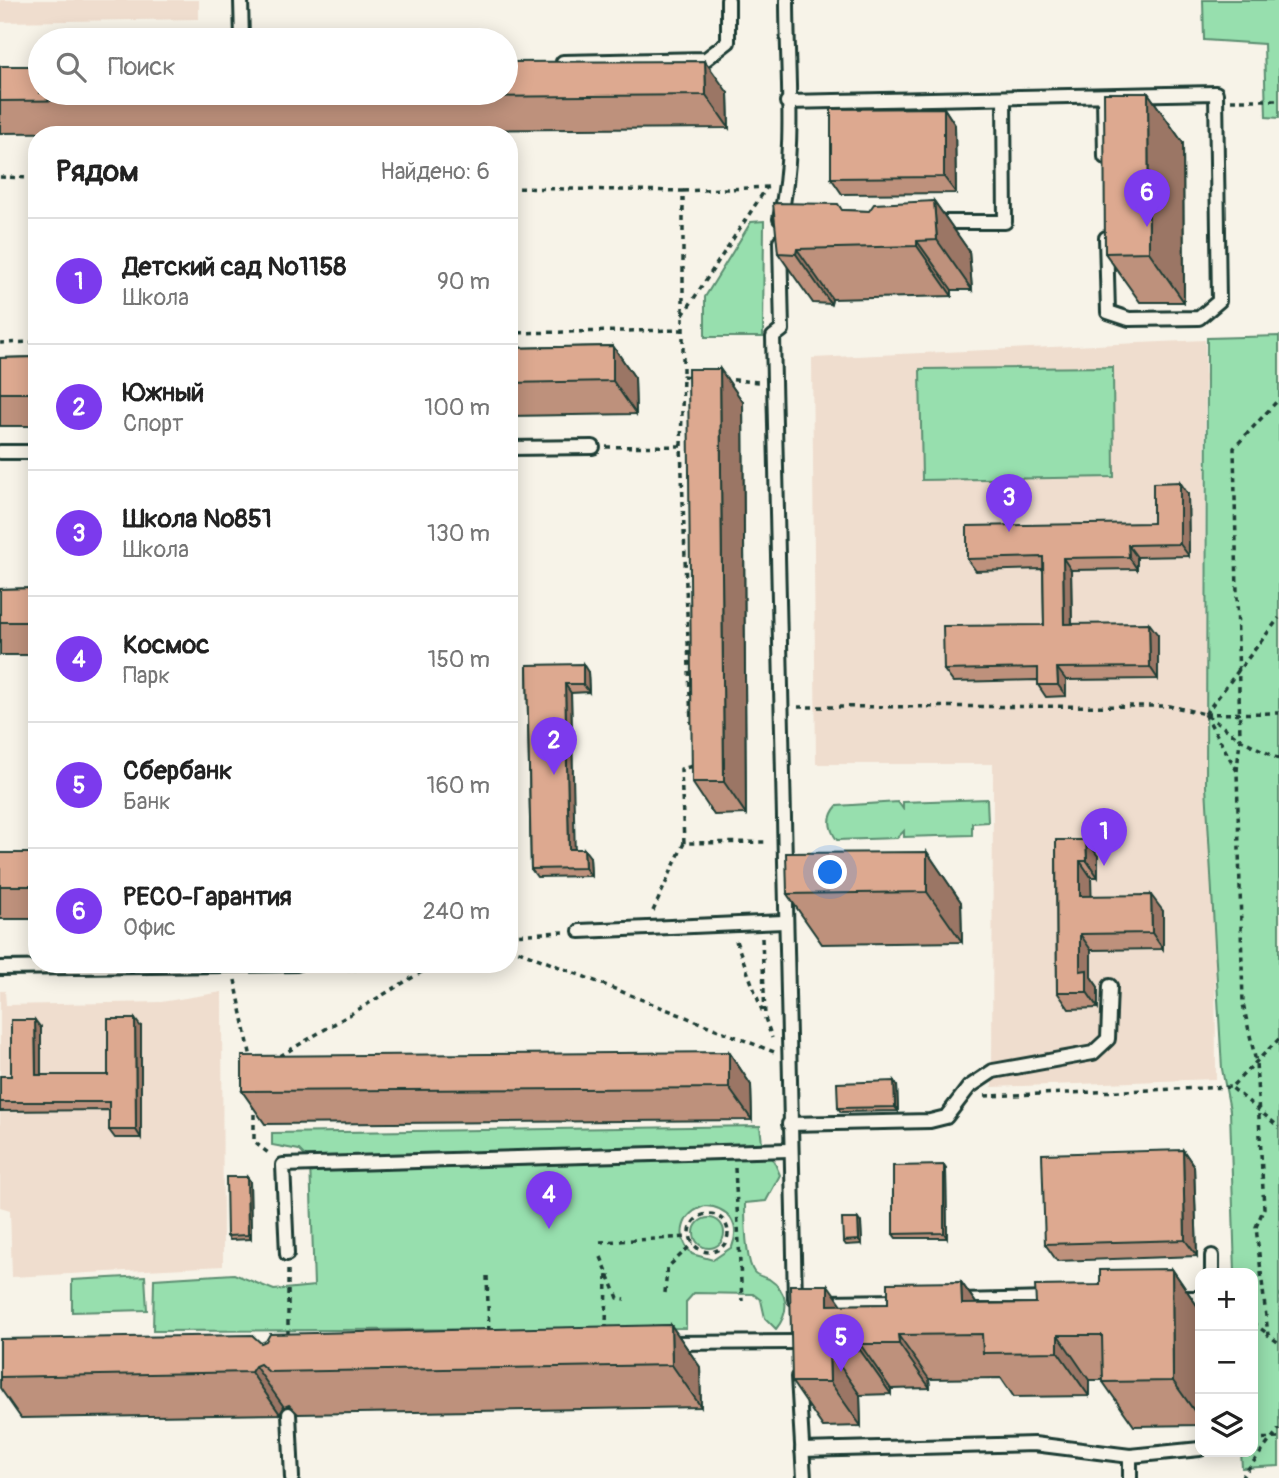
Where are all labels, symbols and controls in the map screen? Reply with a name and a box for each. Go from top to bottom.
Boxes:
search box [28,28,518,105]
icon: search [52,48,90,86]
text: Поиск [108,51,176,83]
text: Рядом [56,153,139,190]
text: Найдено: 6 [380,157,490,186]
pin: 6 [1124,169,1170,227]
text: Детский сад №1158 [123,251,346,283]
text: 1 [75,267,84,296]
text: 90 m [437,267,490,296]
text: Школа [123,283,189,312]
text: Южный [123,377,204,409]
text: 2 [73,393,85,422]
text: 100 m [424,393,490,422]
text: Спорт [123,409,184,438]
pin: 3 [986,474,1032,532]
text: Школа №851 [123,503,272,535]
text: 3 [73,519,85,548]
text: 130 m [427,519,490,548]
text: Школа [123,535,189,564]
text: Космос [123,629,209,661]
text: 4 [72,645,86,674]
text: 150 m [427,645,490,674]
text: Парк [123,661,170,690]
pin: 2 [531,717,577,775]
text: Сбербанк [123,755,232,787]
text: 5 [73,771,85,800]
text: 160 m [426,771,490,800]
text: Банк [123,787,171,816]
pin: 1 [1081,808,1127,866]
your location [813,855,847,889]
text: РЕСО-Гарантия [123,881,292,913]
text: 6 [72,897,86,926]
text: 240 m [423,897,490,926]
text: Офис [123,913,176,942]
pin: 4 [526,1171,572,1229]
map controls [1195,1268,1258,1457]
button: + [1195,1268,1258,1331]
pin: 5 [818,1314,864,1372]
button: − [1195,1331,1258,1394]
button: layers [1195,1394,1258,1457]

